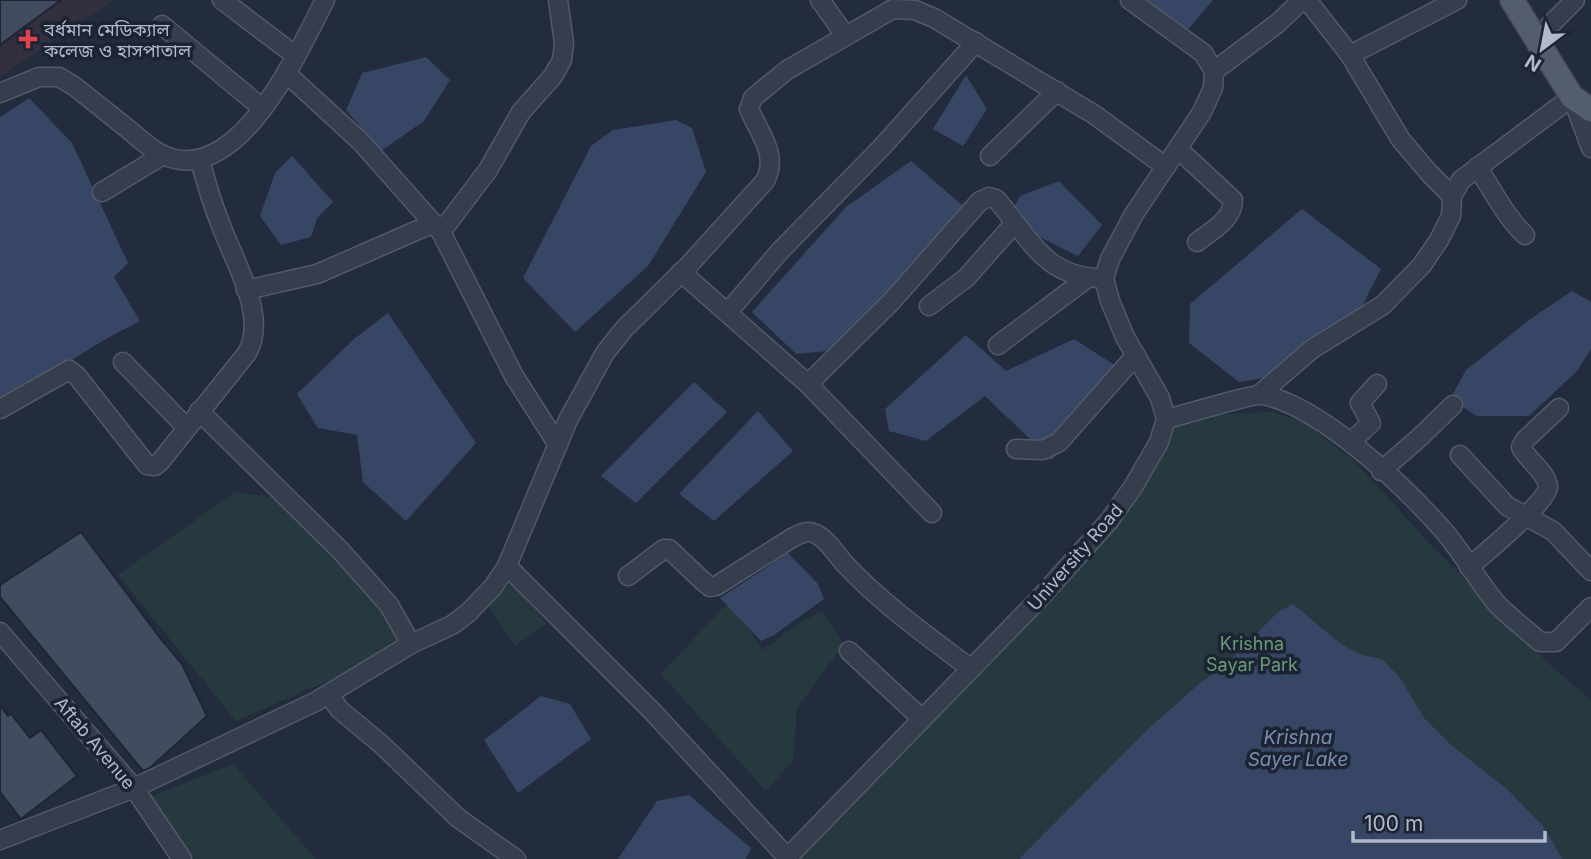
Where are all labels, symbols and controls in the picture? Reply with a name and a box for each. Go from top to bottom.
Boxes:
north arrow [1507,14,1577,84]
place label: বর্ধমান মেডিক্যাল কলেজ ও হাসপাতাল [43,19,192,61]
marker: বর্ধমান মেডিক্যাল কলেজ ও হাসপাতাল [18,29,38,49]
text: N [1521,49,1545,77]
street label: University Road [1023,499,1127,615]
park label: Krishna Sayar Park [1206,633,1298,675]
street label: Aftab Avenue [50,693,140,793]
water label: Krishna Sayer Lake [1248,726,1348,771]
scale bar [1353,800,1546,844]
text: 100 m [1364,811,1423,836]

